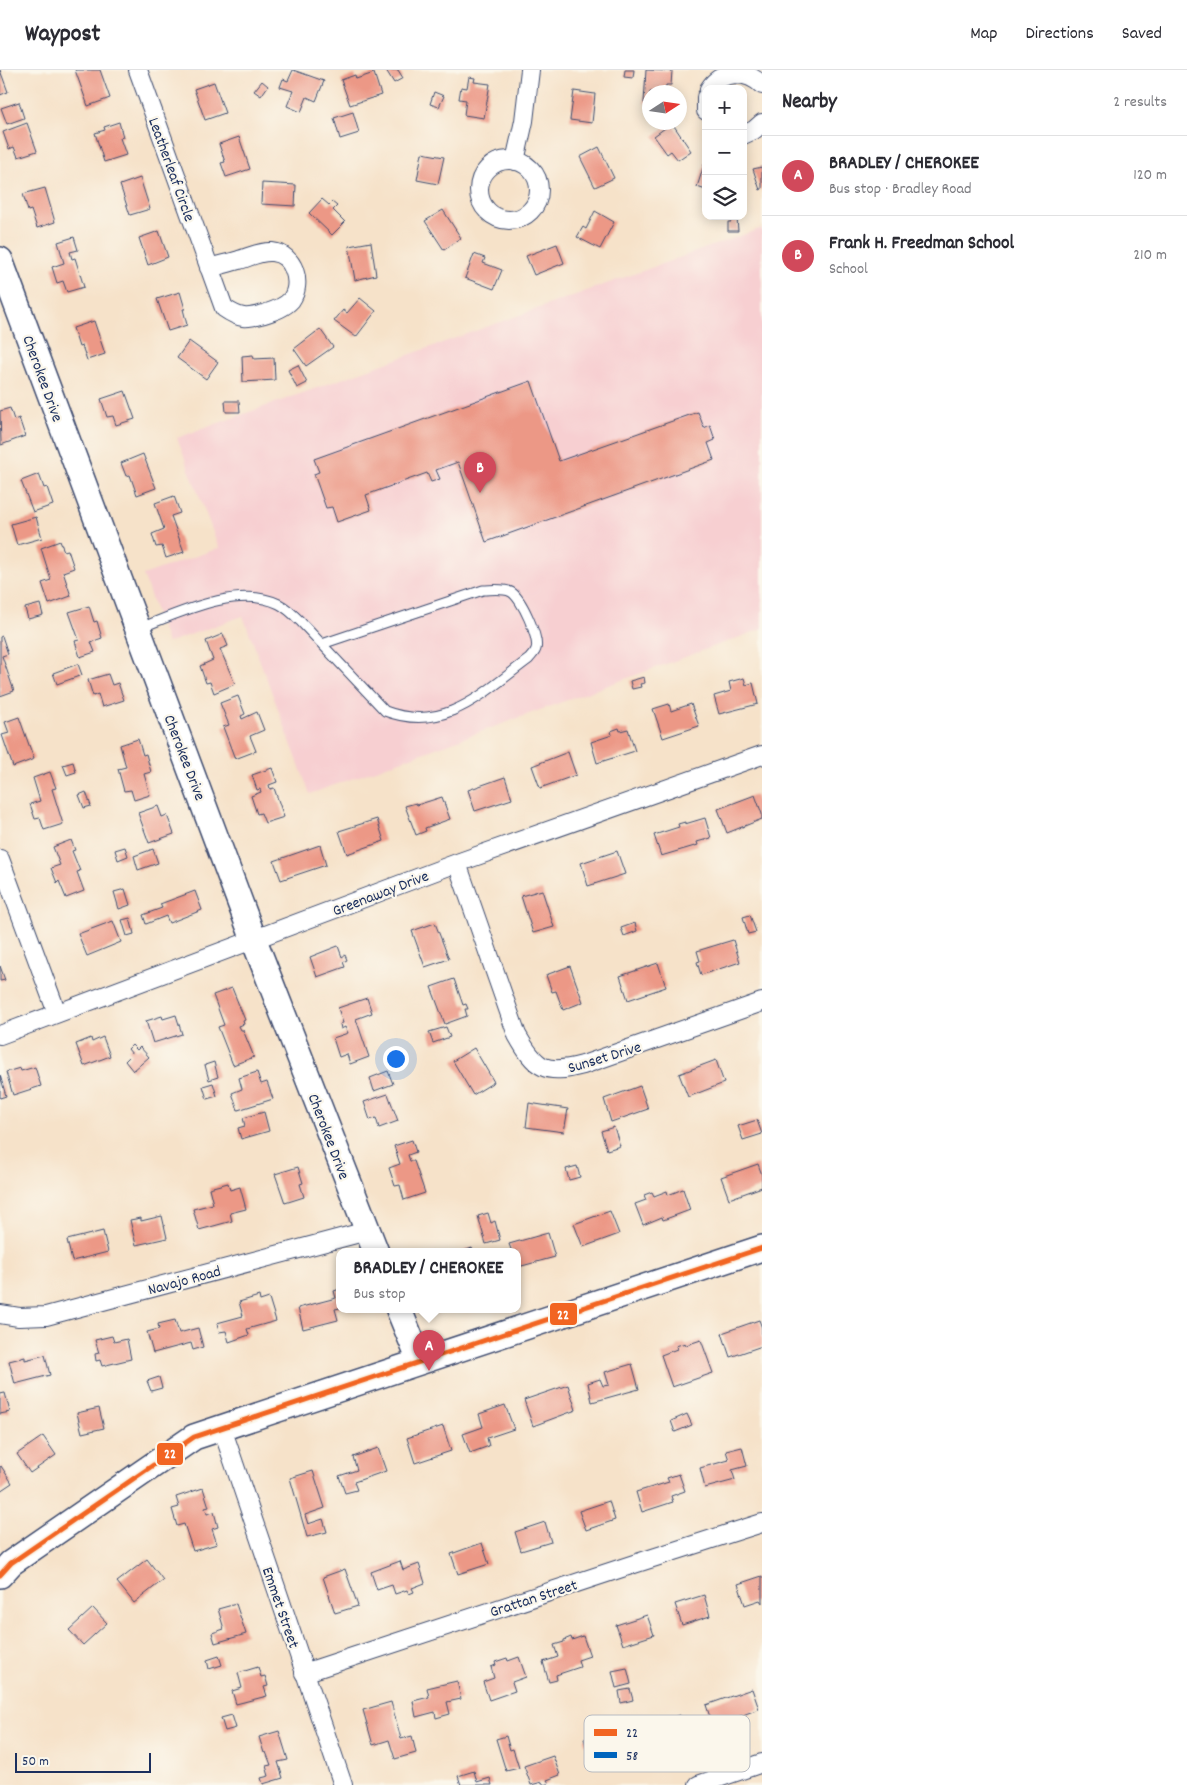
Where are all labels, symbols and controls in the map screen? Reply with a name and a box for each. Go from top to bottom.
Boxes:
text: Waypost [25,18,100,52]
text: Map [970,22,997,47]
text: Directions [1025,22,1094,47]
text: Saved [1122,22,1162,47]
north arrow [642,85,687,130]
map controls [702,85,747,220]
button: + [702,85,747,130]
text: Nearby [782,88,837,118]
text: 2 results [1113,91,1167,114]
street label: Leatherleaf Circle [141,115,200,225]
button: − [702,130,747,175]
text: BRADLEY / CHEROKEE [829,151,979,178]
text: A [794,164,802,187]
text: 120 m [1133,164,1167,187]
button: layers [702,175,747,220]
text: Bus stop · Bradley Road [829,178,971,201]
text: Frank H. Freedman School [829,231,1014,258]
text: B [794,244,802,267]
text: 210 m [1133,244,1167,267]
text: School [829,258,868,281]
street label: Cherokee Drive [15,332,68,425]
pin: B [464,452,496,493]
street label: Cherokee Drive [157,712,211,804]
street label: Greenaway Drive [329,865,433,923]
street label: Sunset Drive [565,1036,644,1080]
your location [383,1046,409,1072]
street label: Cherokee Drive [301,1091,355,1183]
popup [336,1248,521,1313]
text: BRADLEY / CHEROKEE [354,1256,503,1283]
street label: Navajo Road [146,1261,224,1302]
text: Bus stop [354,1283,406,1306]
line badge: 22 [549,1302,578,1326]
text: 22 [557,1306,569,1326]
pin: A [413,1330,445,1371]
line badge: 22 [156,1442,184,1466]
text: 22 [164,1445,176,1465]
street label: Emmet Street [255,1564,304,1652]
street label: Grattan Street [487,1574,581,1624]
legend [584,1715,750,1772]
text: 22 [626,1724,638,1744]
text: 58 [626,1747,638,1767]
scale bar [15,1750,151,1773]
text: 50 m [22,1752,49,1772]

